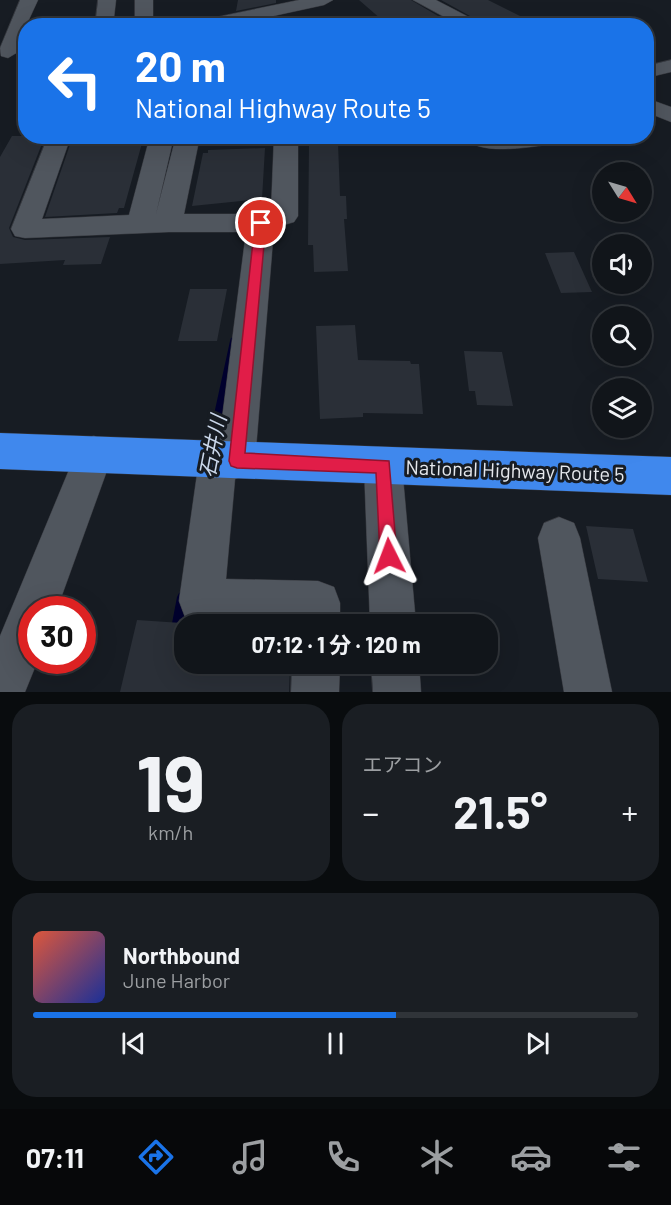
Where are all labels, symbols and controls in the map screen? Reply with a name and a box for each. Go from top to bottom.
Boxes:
text: 20 m [135,40,226,90]
icon: left [36,42,114,120]
text: National Highway Route 5 [135,91,431,123]
north arrow [592,162,652,222]
map controls [592,162,652,438]
pin [235,197,286,248]
icon: arrive [244,206,277,239]
button: sound [592,234,652,294]
button: search [592,306,652,366]
button: layers [592,378,652,438]
water label: 石井川 [194,411,231,479]
street label: National Highway Route 5 [405,454,625,486]
position arrow [357,524,421,588]
speed limit sign: 30 [18,596,96,674]
text: 07:12 · 1 分 · 120 m [251,631,421,657]
text: 19 [136,734,205,828]
text: エアコン [363,752,443,776]
text: 21.5° [453,784,547,838]
text: − [363,792,379,832]
text: + [622,792,638,832]
text: km/h [148,820,193,844]
text: Northbound [123,942,240,968]
text: June Harbor [123,968,230,992]
icon: previous [117,1027,150,1060]
icon: pause [319,1027,352,1060]
icon: next [521,1027,554,1060]
icon: directions [135,1136,177,1178]
icon: music [229,1136,271,1178]
icon: phone [322,1136,364,1178]
icon: climate [416,1136,458,1178]
icon: car [510,1136,552,1178]
icon: filters [603,1136,645,1178]
text: 07:11 [26,1141,84,1173]

